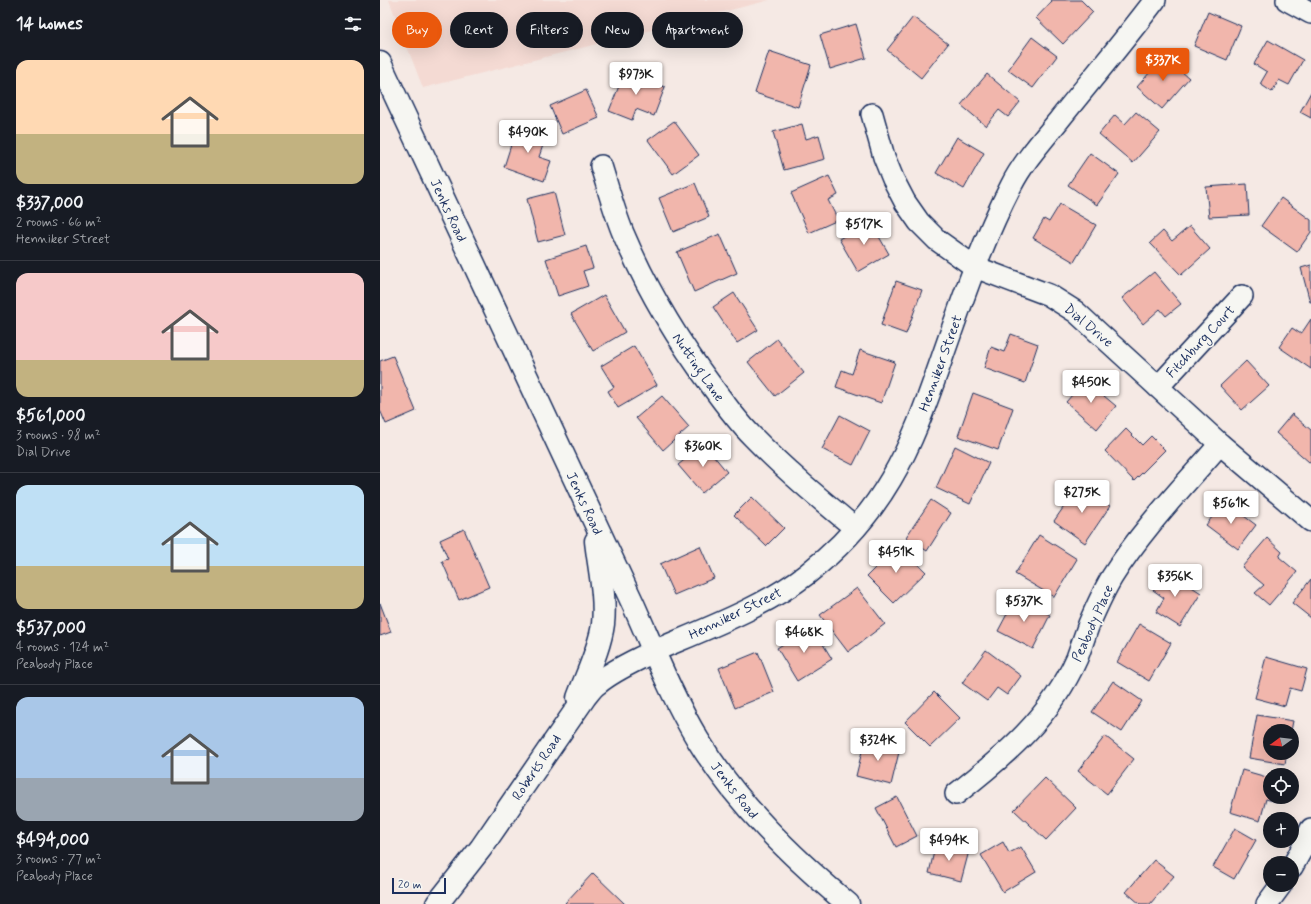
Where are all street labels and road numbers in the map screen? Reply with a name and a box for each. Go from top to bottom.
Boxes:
street label: Jenks Road [426,176,471,245]
street label: Dial Drive [1060,300,1117,352]
street label: Fitchburg Court [1162,301,1240,383]
street label: Henniker Street [915,312,967,414]
street label: Nutting Lane [666,330,728,406]
street label: Jenks Road [562,469,607,538]
street label: Peabody Place [1068,582,1118,665]
street label: Henniker Street [686,583,785,644]
street label: Roberts Road [508,731,565,804]
street label: Jenks Road [706,758,762,823]

